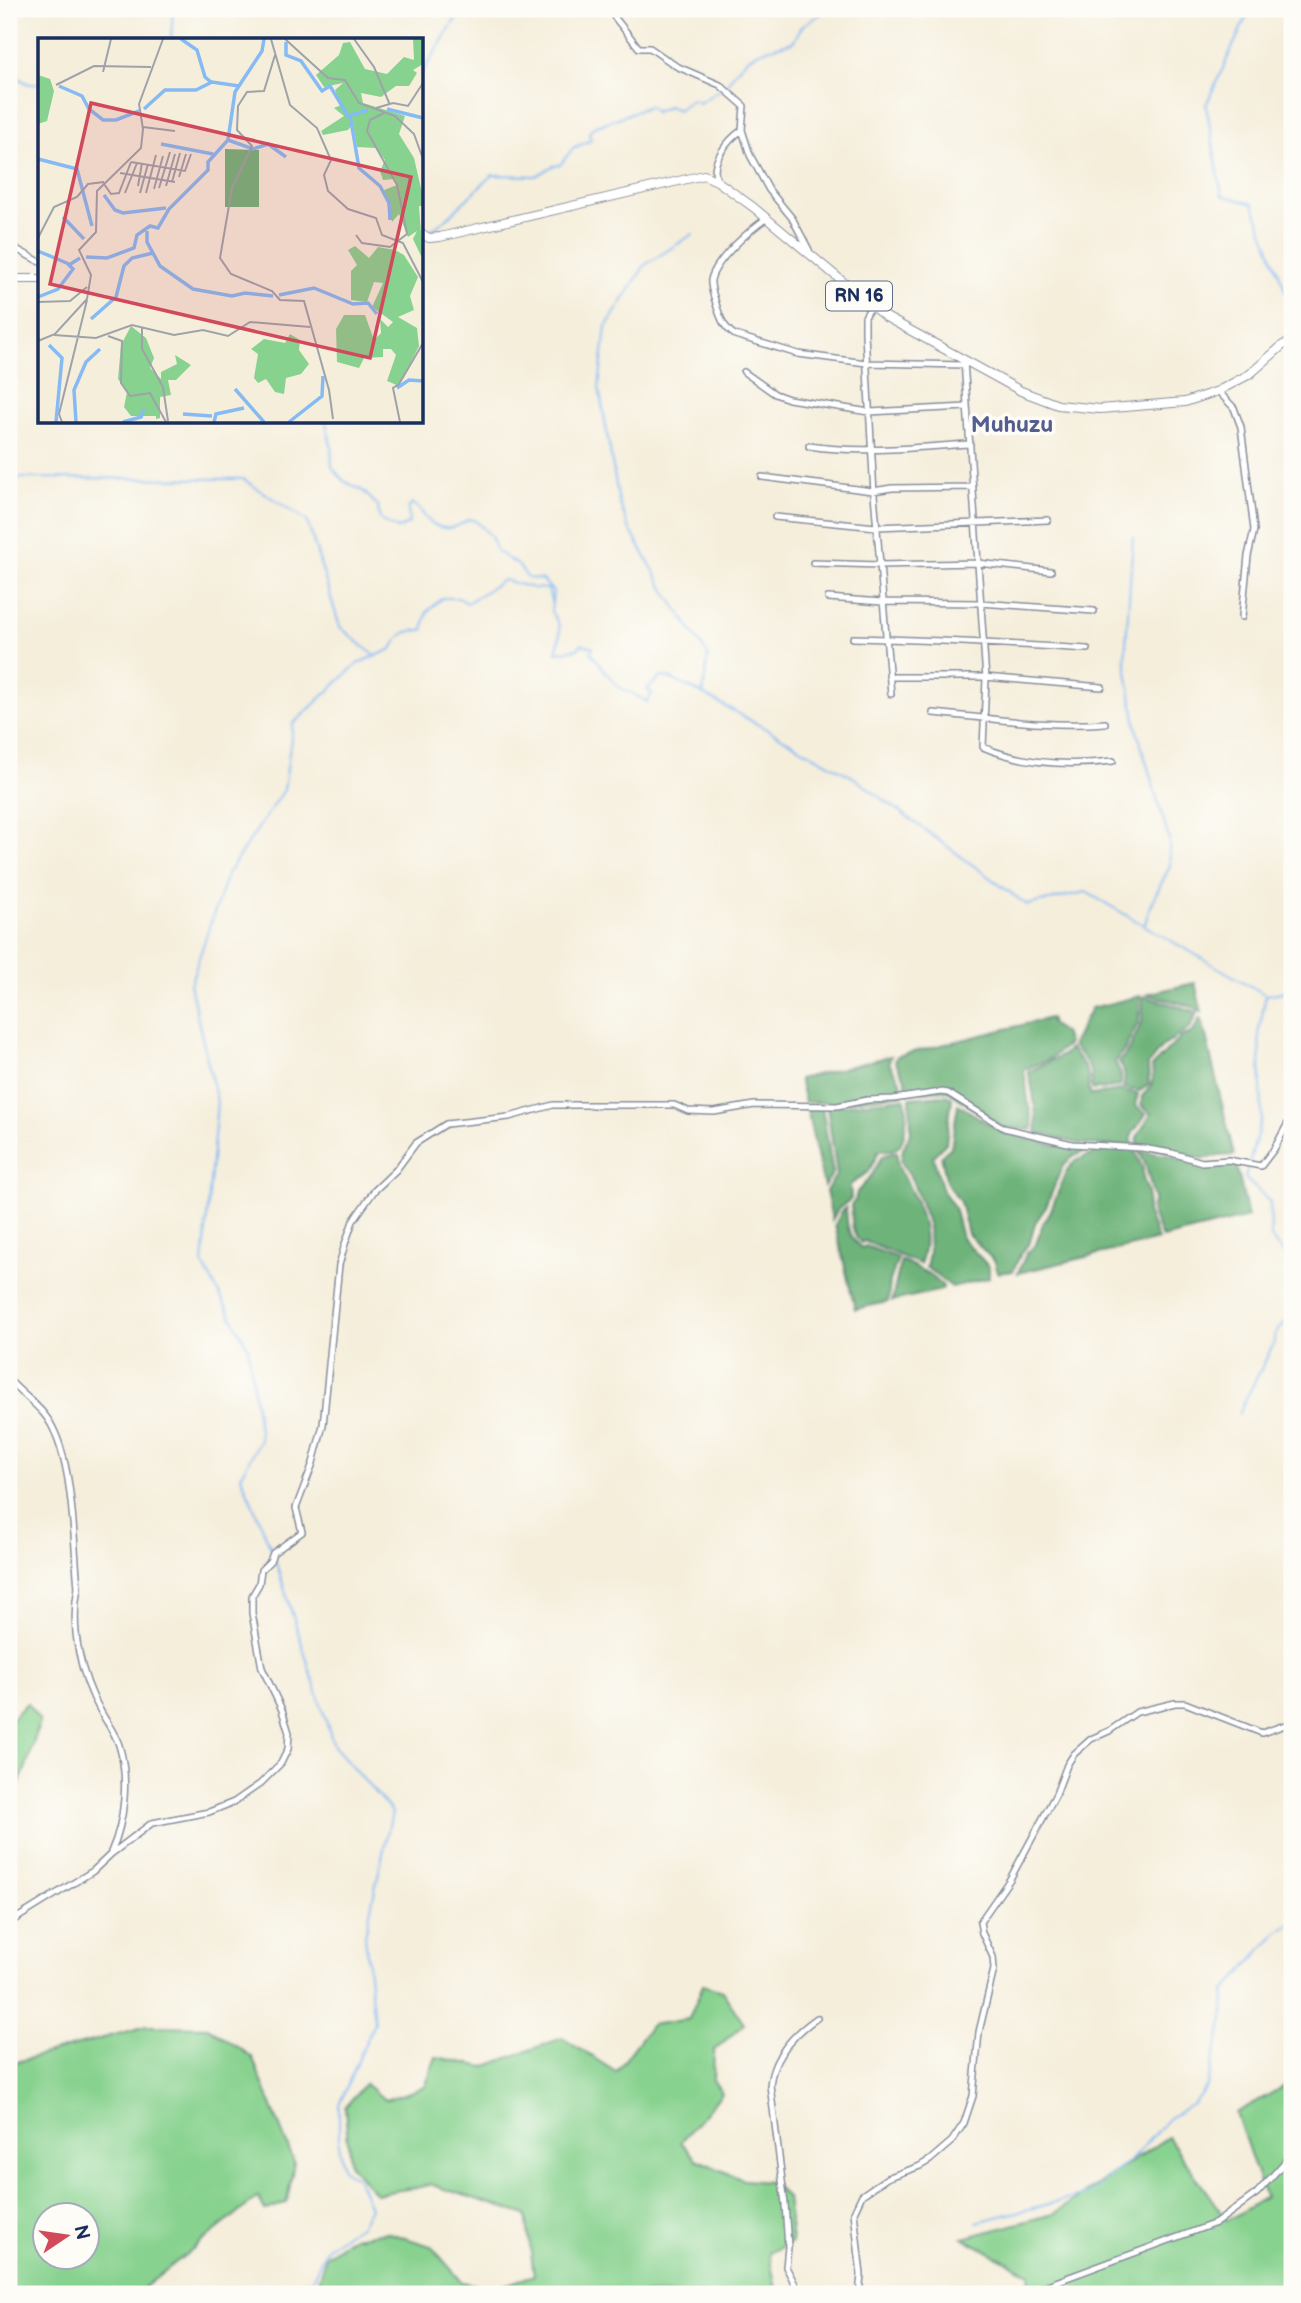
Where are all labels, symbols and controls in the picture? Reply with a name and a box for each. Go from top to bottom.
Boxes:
inset map [38,38,424,424]
road number: RN 16 [826,282,892,310]
district label: Muhuzu [971,411,1053,439]
north arrow [32,2202,102,2272]
text: N [68,2223,94,2242]

